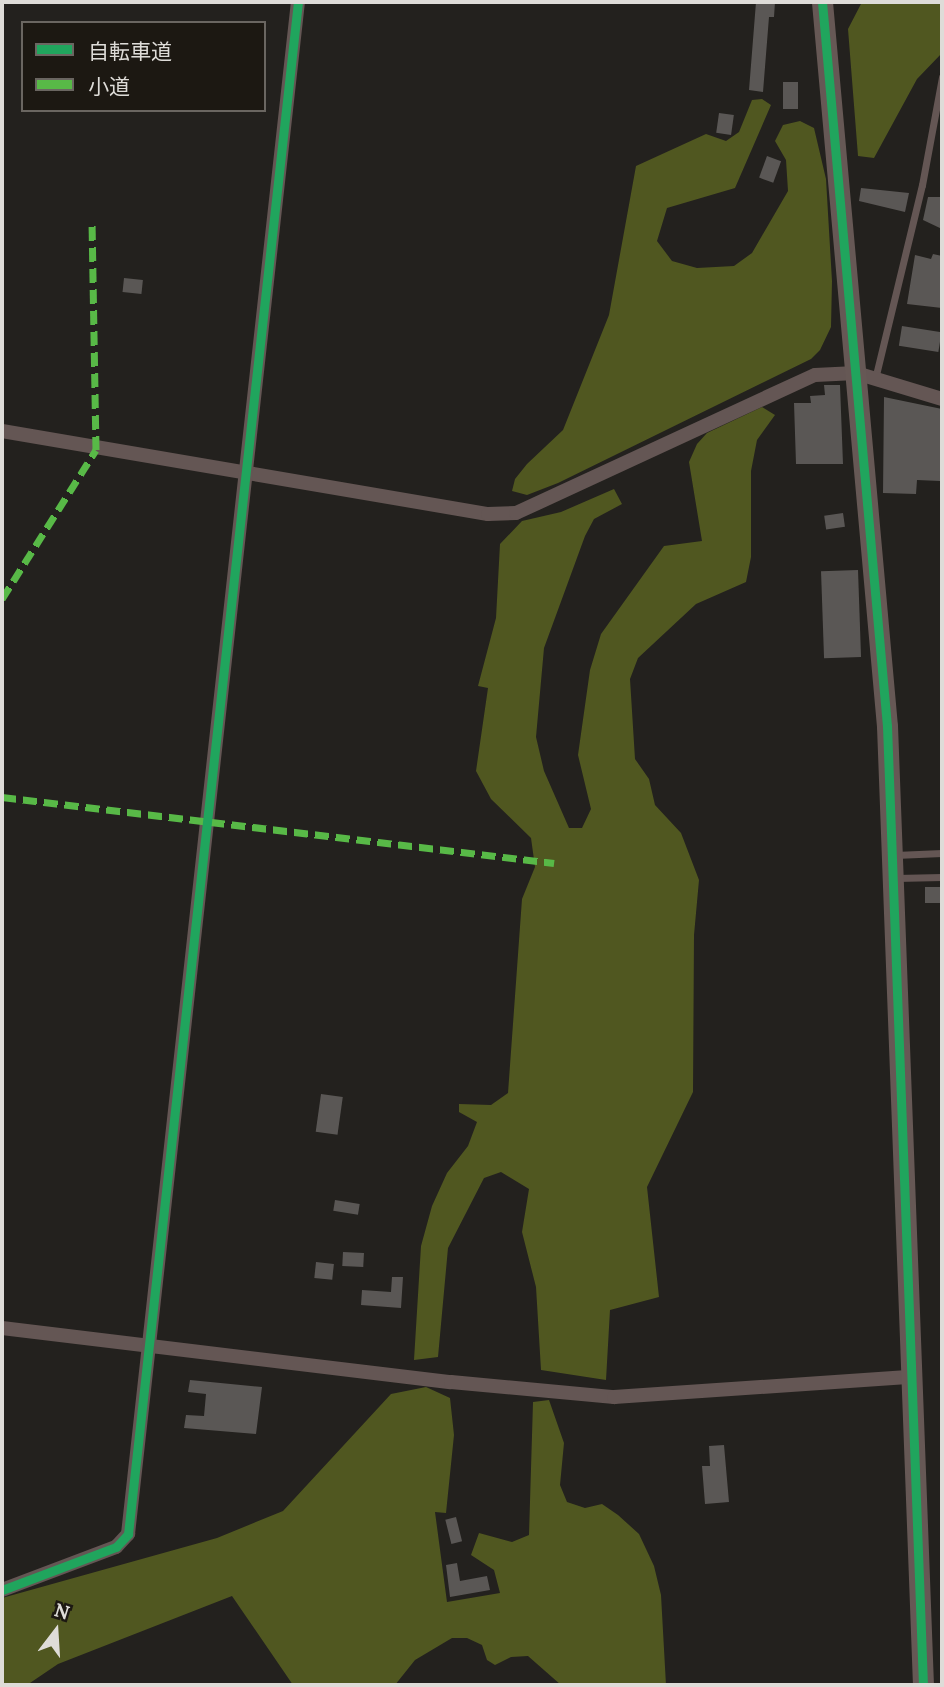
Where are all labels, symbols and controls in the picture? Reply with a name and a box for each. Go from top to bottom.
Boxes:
legend [21,21,266,112]
text: 自転車道 [88,38,172,65]
text: 小道 [88,73,130,100]
north arrow [21,1596,91,1666]
text: N [52,1597,73,1625]

